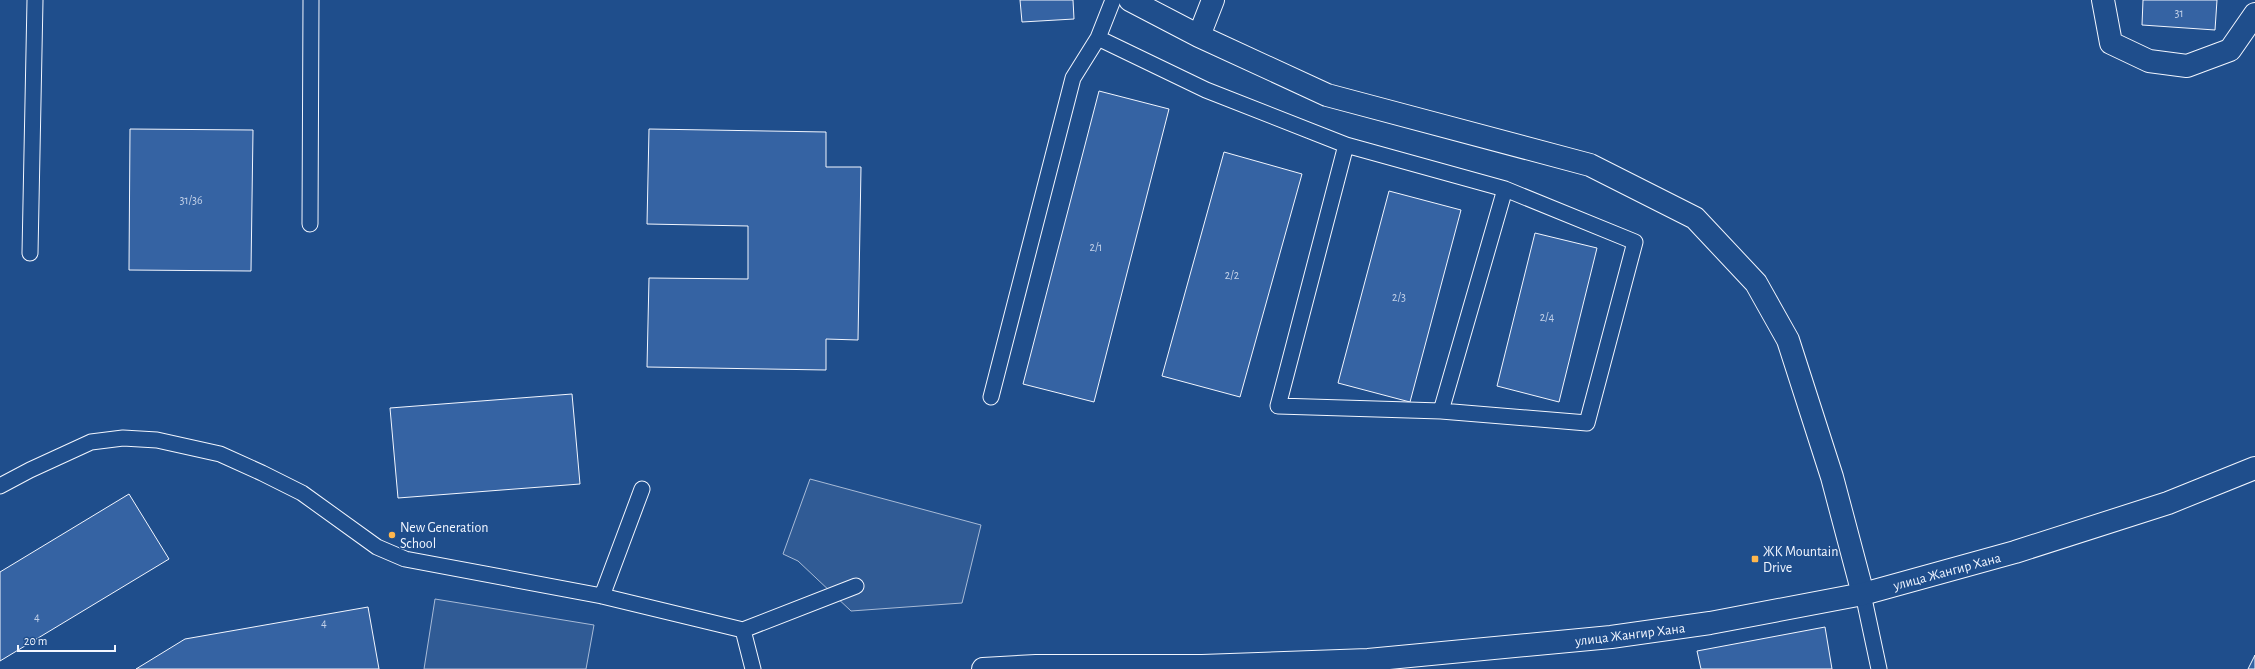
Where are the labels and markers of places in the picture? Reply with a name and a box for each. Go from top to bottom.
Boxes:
place label: New Generation School [400,521,488,551]
marker: New Generation School [387,530,397,540]
place label: ЖК Mountain Drive [1763,545,1838,575]
marker: ЖК Mountain Drive [1750,554,1760,564]

